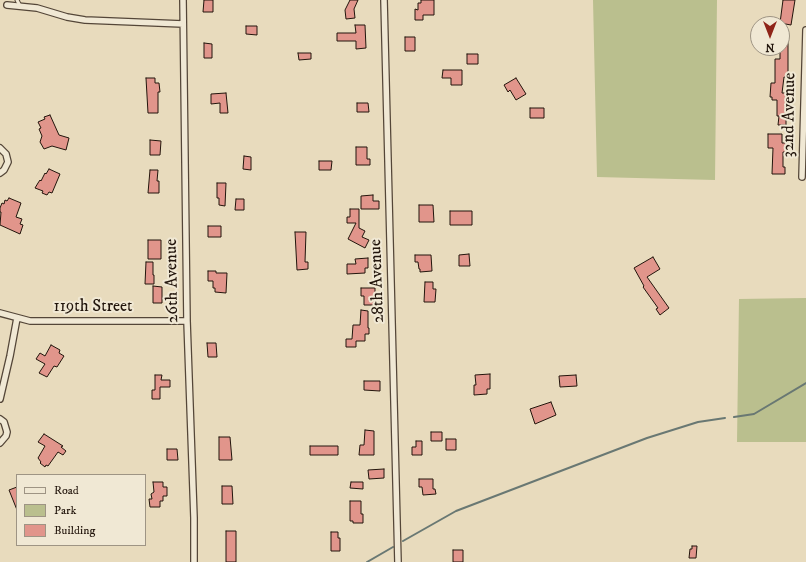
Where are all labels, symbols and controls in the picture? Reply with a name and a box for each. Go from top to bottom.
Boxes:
north arrow [750,16,790,56]
text: N [765,40,775,54]
street label: 32nd Avenue [779,72,801,158]
street label: 26th Avenue [162,239,184,323]
street label: 28th Avenue [366,239,390,323]
street label: 119th Street [53,297,133,317]
legend [16,474,146,546]
text: Road [54,483,79,498]
text: Park [54,503,76,518]
text: Building [54,523,95,538]

